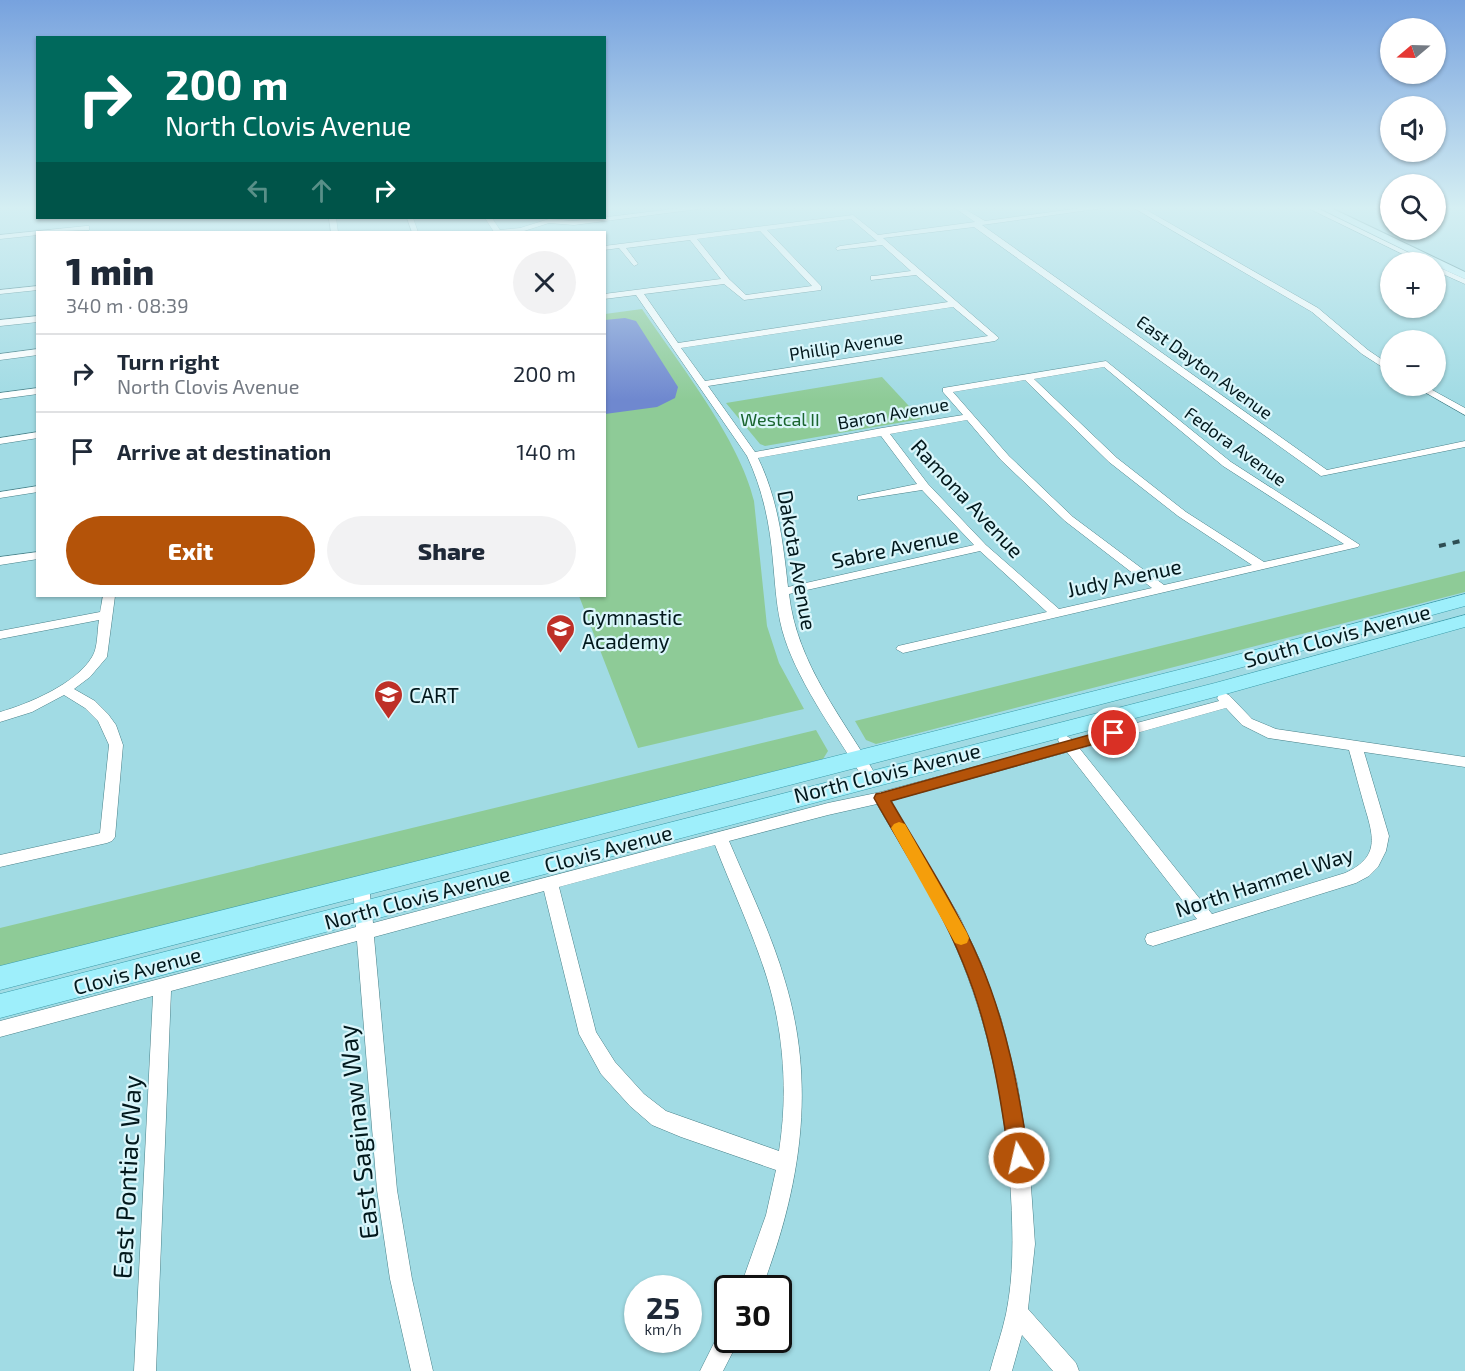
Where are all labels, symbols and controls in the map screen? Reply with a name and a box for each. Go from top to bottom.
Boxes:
north arrow [1380,18,1446,84]
map controls [1380,18,1446,396]
text: 200 m [165,58,288,108]
icon: right [66,60,144,138]
button: sound [1380,96,1446,162]
text: North Clovis Avenue [165,109,411,141]
icon: left [242,174,275,207]
icon: ahead [305,174,338,207]
icon: right [368,174,401,207]
button: search [1380,174,1446,240]
text: 1 min [66,249,154,292]
button: close [513,251,576,314]
button: + [1380,252,1446,318]
text: 340 m · 08:39 [66,293,189,317]
street label: East Dayton Avenue [1133,310,1277,424]
street label: Phillip Avenue [787,325,905,365]
button: − [1380,330,1446,396]
text: Turn right [117,348,219,374]
icon: right [66,357,99,390]
text: 200 m [513,360,576,386]
text: North Clovis Avenue [117,374,299,398]
street label: Baron Avenue [836,392,950,434]
street label: Fedora Avenue [1181,402,1291,490]
park label: Westcal II [740,408,820,430]
street label: Ramona Avenue [907,433,1029,563]
icon: arrive [66,435,99,468]
text: Arrive at destination [117,438,331,464]
text: 140 m [516,438,576,464]
street label: Dakota Avenue [773,488,823,632]
button: Exit [66,516,315,585]
button: Share [327,516,576,585]
street label: Sabre Avenue [829,521,961,573]
street label: Judy Avenue [1065,553,1183,601]
street label: South Clovis Avenue [1241,598,1433,672]
place label: Gymnastic Academy [582,604,683,653]
school or university icon: Gymnastic Academy [545,612,577,654]
school or university icon: CART [372,678,404,720]
place label: CART [409,682,459,707]
pin [1088,707,1139,758]
icon: arrive [1097,716,1130,749]
street label: North Clovis Avenue [791,737,983,807]
street label: Clovis Avenue [541,819,675,877]
street label: North Hammel Way [1172,840,1356,922]
street label: North Clovis Avenue [321,860,513,934]
street label: Clovis Avenue [70,941,204,999]
street label: East Saginaw Way [330,1023,384,1241]
street label: East Pontiac Way [105,1074,147,1280]
position arrow [987,1126,1051,1190]
speed limit sign: 30 [714,1275,792,1353]
text: 25 [646,1289,680,1325]
text: km/h [644,1320,682,1338]

